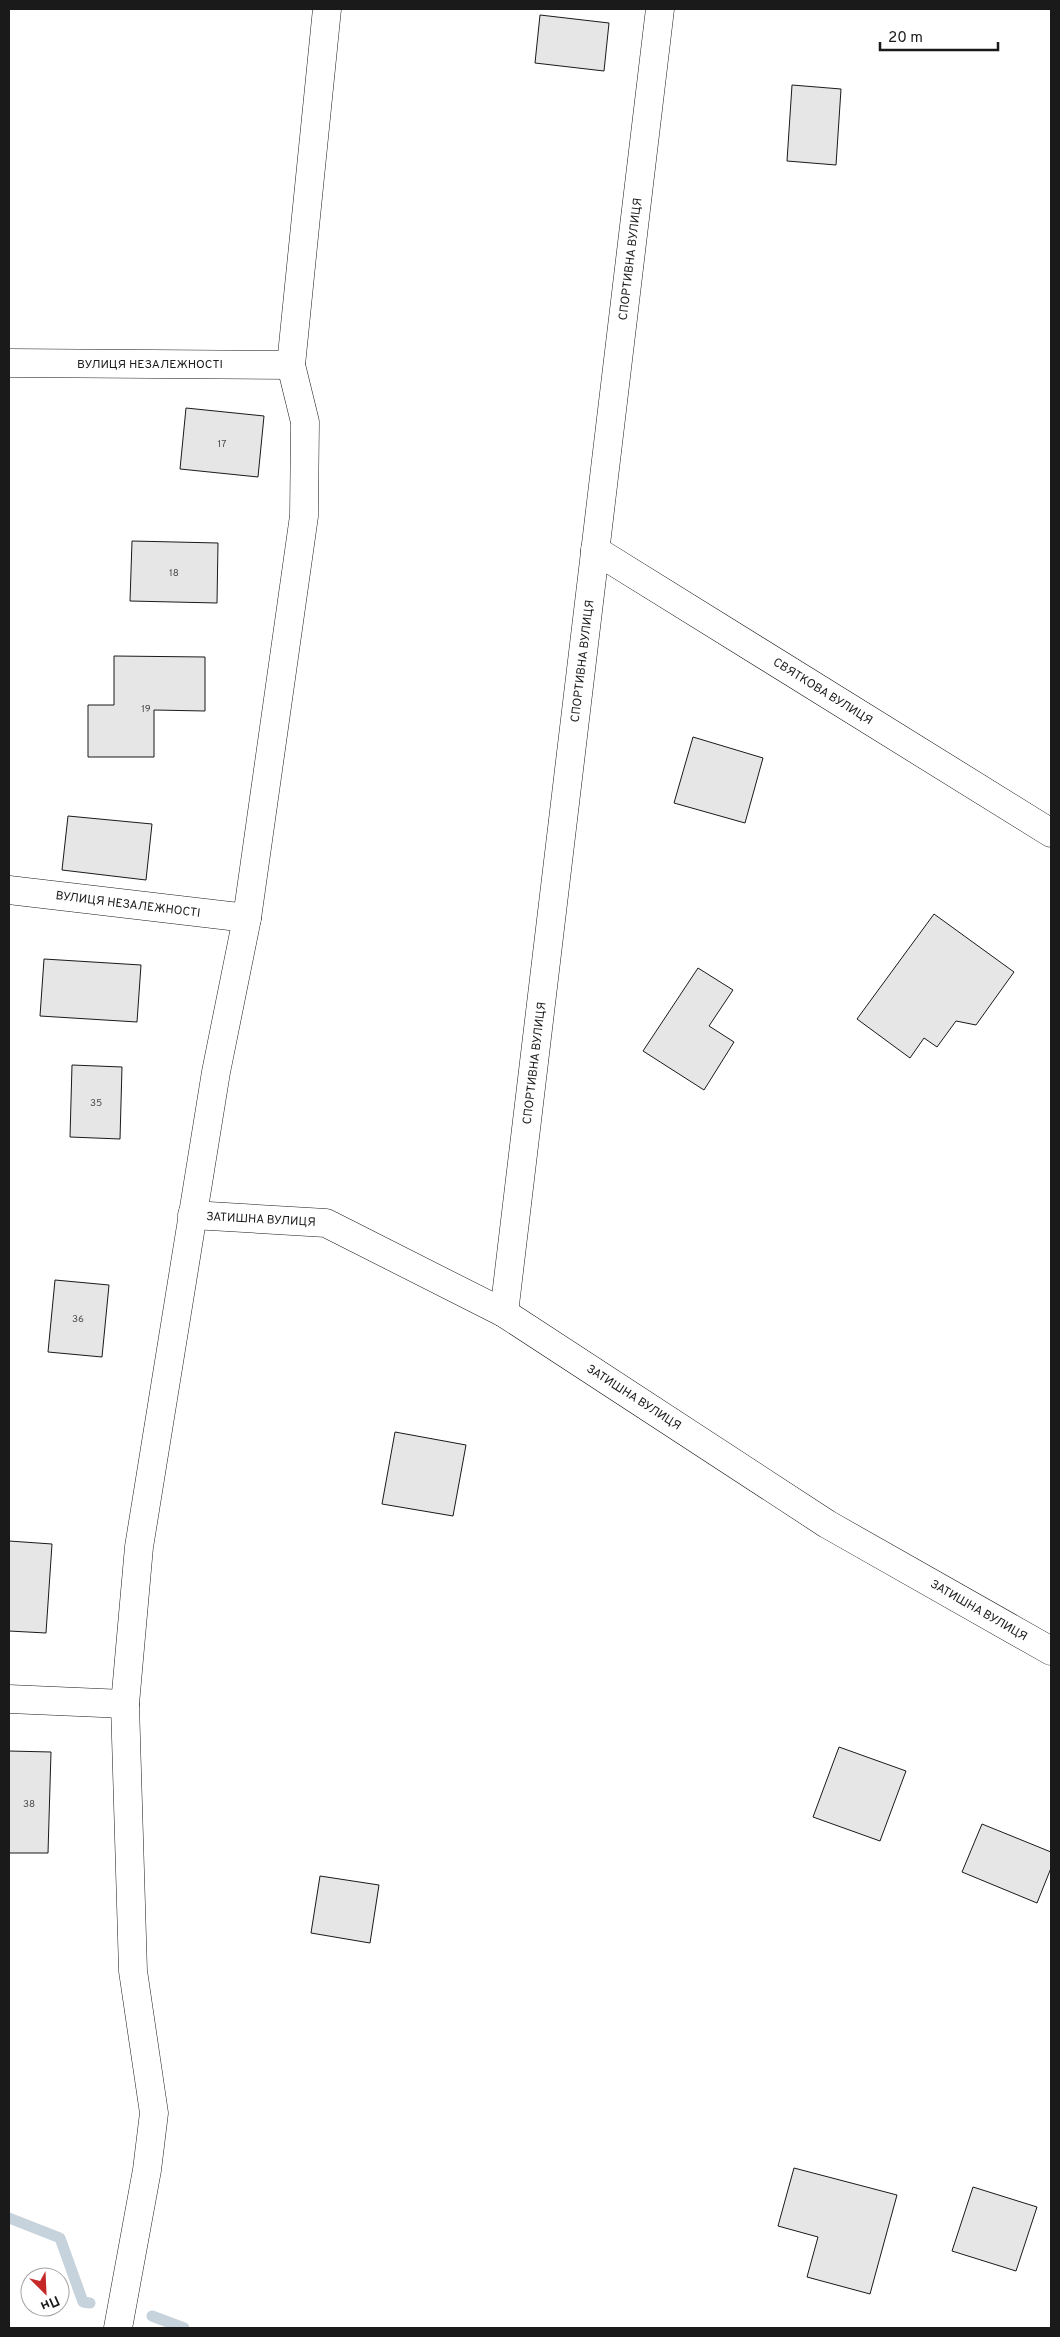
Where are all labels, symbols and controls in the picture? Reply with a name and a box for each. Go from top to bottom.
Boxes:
scale bar [880,20,998,52]
text: 20 m [888,29,923,48]
street label: СПОРТИВНА ВУЛИЦЯ [616,197,646,321]
street label: ВУЛИЦЯ НЕЗАЛЕЖНОСТІ [77,357,223,373]
house number: 17 [218,438,226,451]
house number: 18 [169,567,179,580]
street label: СПОРТИВНА ВУЛИЦЯ [568,599,598,723]
street label: СВЯТКОВА ВУЛИЦЯ [770,655,875,729]
house number: 19 [141,703,151,716]
street label: ВУЛИЦЯ НЕЗАЛЕЖНОСТІ [55,888,201,922]
street label: СПОРТИВНА ВУЛИЦЯ [520,1001,550,1125]
house number: 35 [90,1097,102,1110]
street label: ЗАТИШНА ВУЛИЦЯ [206,1209,316,1231]
house number: 36 [72,1313,84,1326]
street label: ЗАТИШНА ВУЛИЦЯ [583,1361,684,1434]
street label: ЗАТИШНА ВУЛИЦЯ [927,1576,1030,1645]
house number: 38 [23,1798,35,1811]
north arrow [20,2267,70,2317]
text: Пн [38,2291,62,2314]

